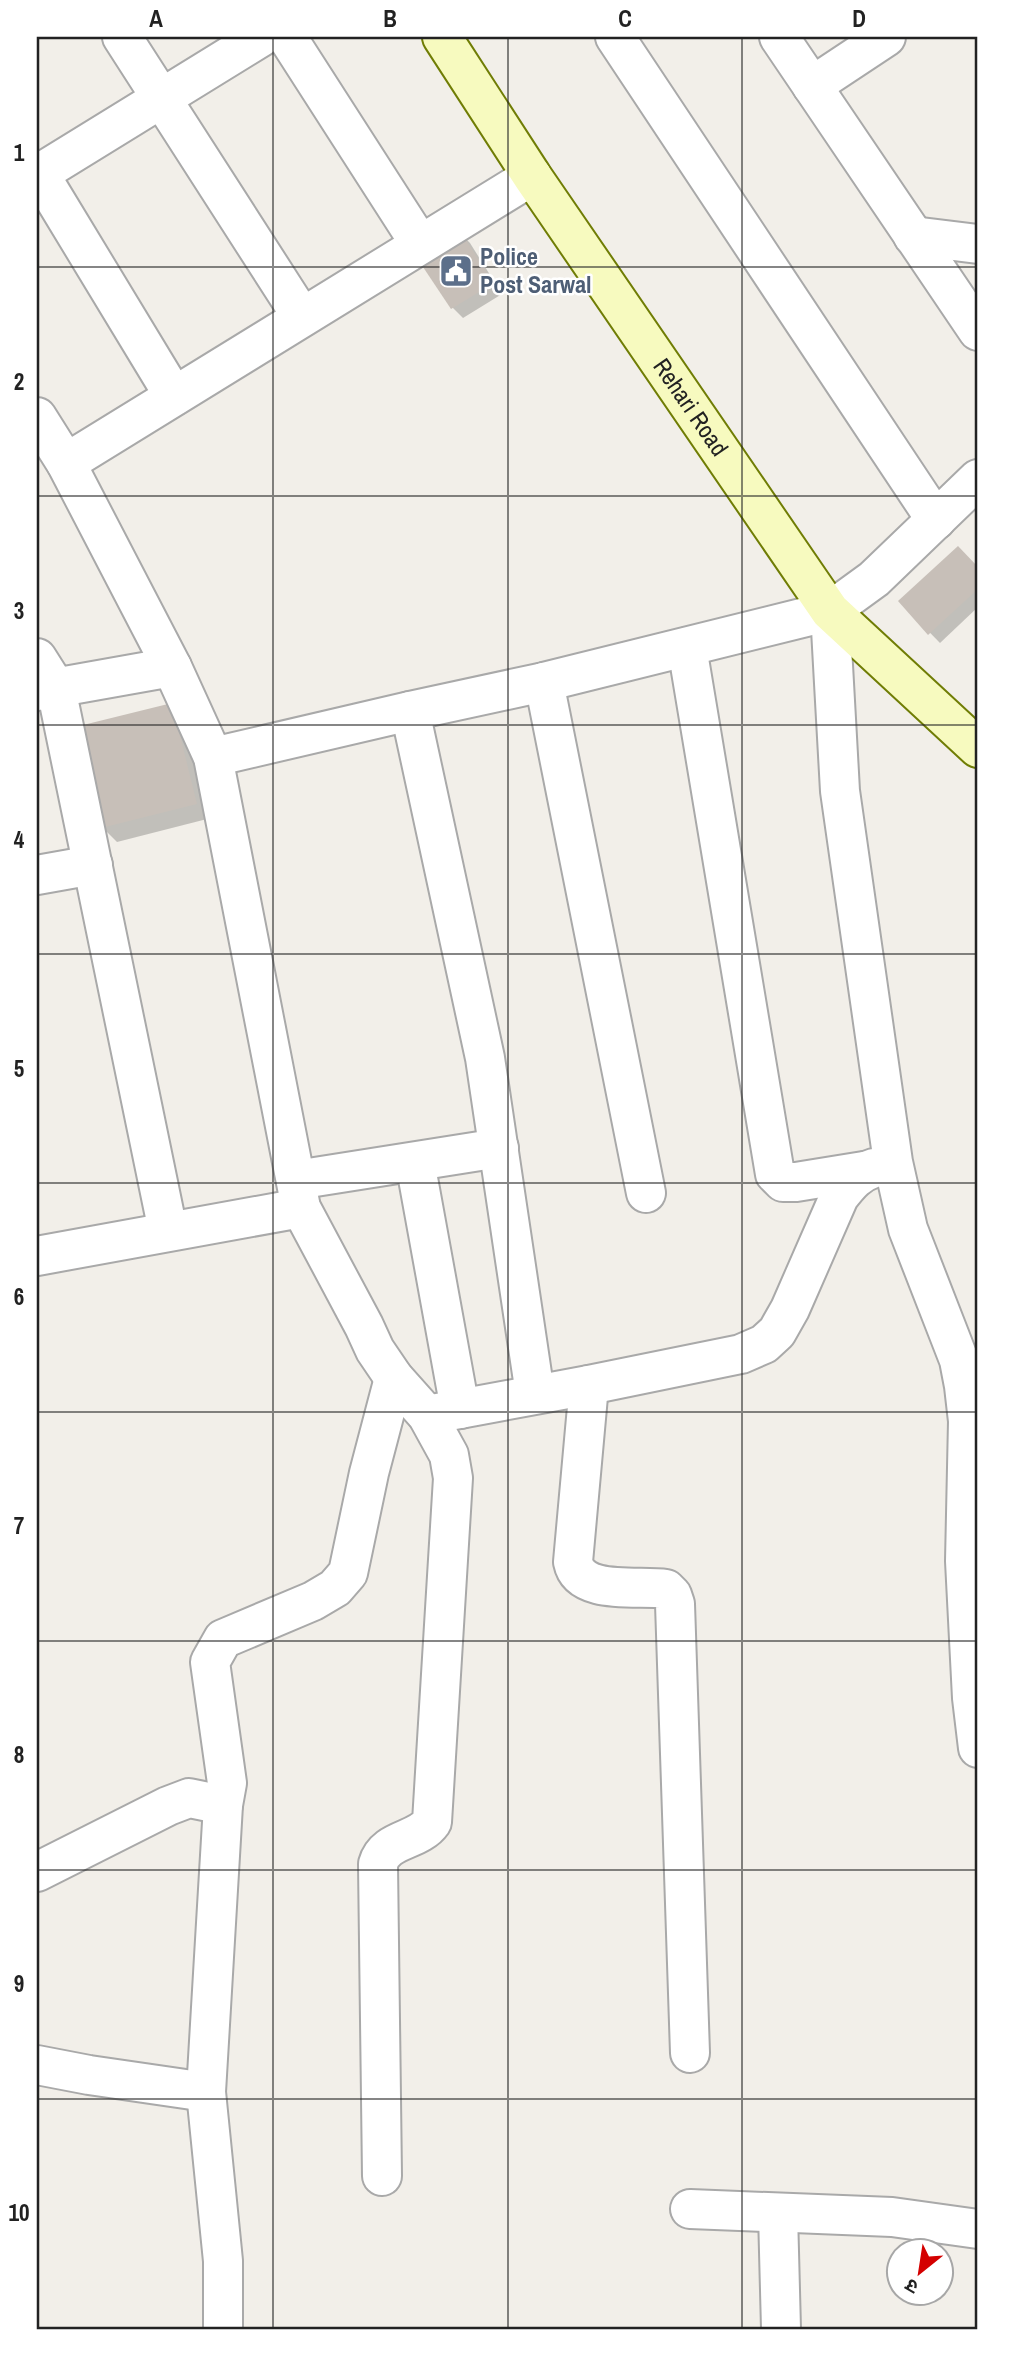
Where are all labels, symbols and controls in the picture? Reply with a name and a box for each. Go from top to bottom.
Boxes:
text: A [149,3,163,34]
text: B [383,3,397,34]
text: C [618,3,632,34]
text: D [852,3,866,34]
text: 1 [14,137,25,168]
place label: Police Post Sarwal [480,240,592,300]
public building icon: Police Post Sarwal [437,252,475,290]
street label: Rehari Road [647,352,736,462]
text: 2 [14,366,24,397]
text: 3 [14,595,24,626]
text: 4 [14,824,25,855]
text: 5 [14,1053,24,1084]
text: 6 [14,1281,24,1312]
text: 7 [14,1510,24,1541]
text: 8 [14,1739,24,1770]
text: 9 [14,1968,24,1999]
text: 10 [9,2197,29,2228]
north arrow [886,2236,956,2306]
text: उ [899,2272,923,2301]

